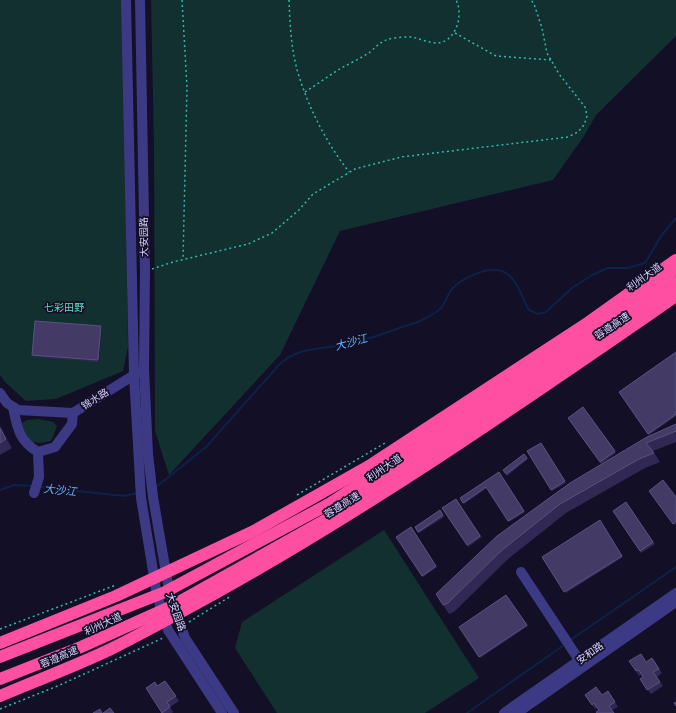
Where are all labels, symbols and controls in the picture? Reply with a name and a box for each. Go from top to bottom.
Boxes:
street label: 大安园路 [137,217,151,257]
street label: 利州大道 [624,260,664,294]
park label: 七彩田野 [44,301,84,314]
street label: 蓉遵高速 [592,309,632,343]
water label: 大沙江 [333,331,370,353]
street label: 锦水路 [79,386,111,412]
street label: 利州大道 [364,451,404,485]
water label: 大沙江 [43,481,78,499]
street label: 蓉遵高速 [322,489,362,521]
street label: 大安园路 [163,591,189,633]
street label: 利州大道 [82,610,124,638]
street label: 安和路 [574,639,606,667]
street label: 蓉遵高速 [38,643,80,671]

